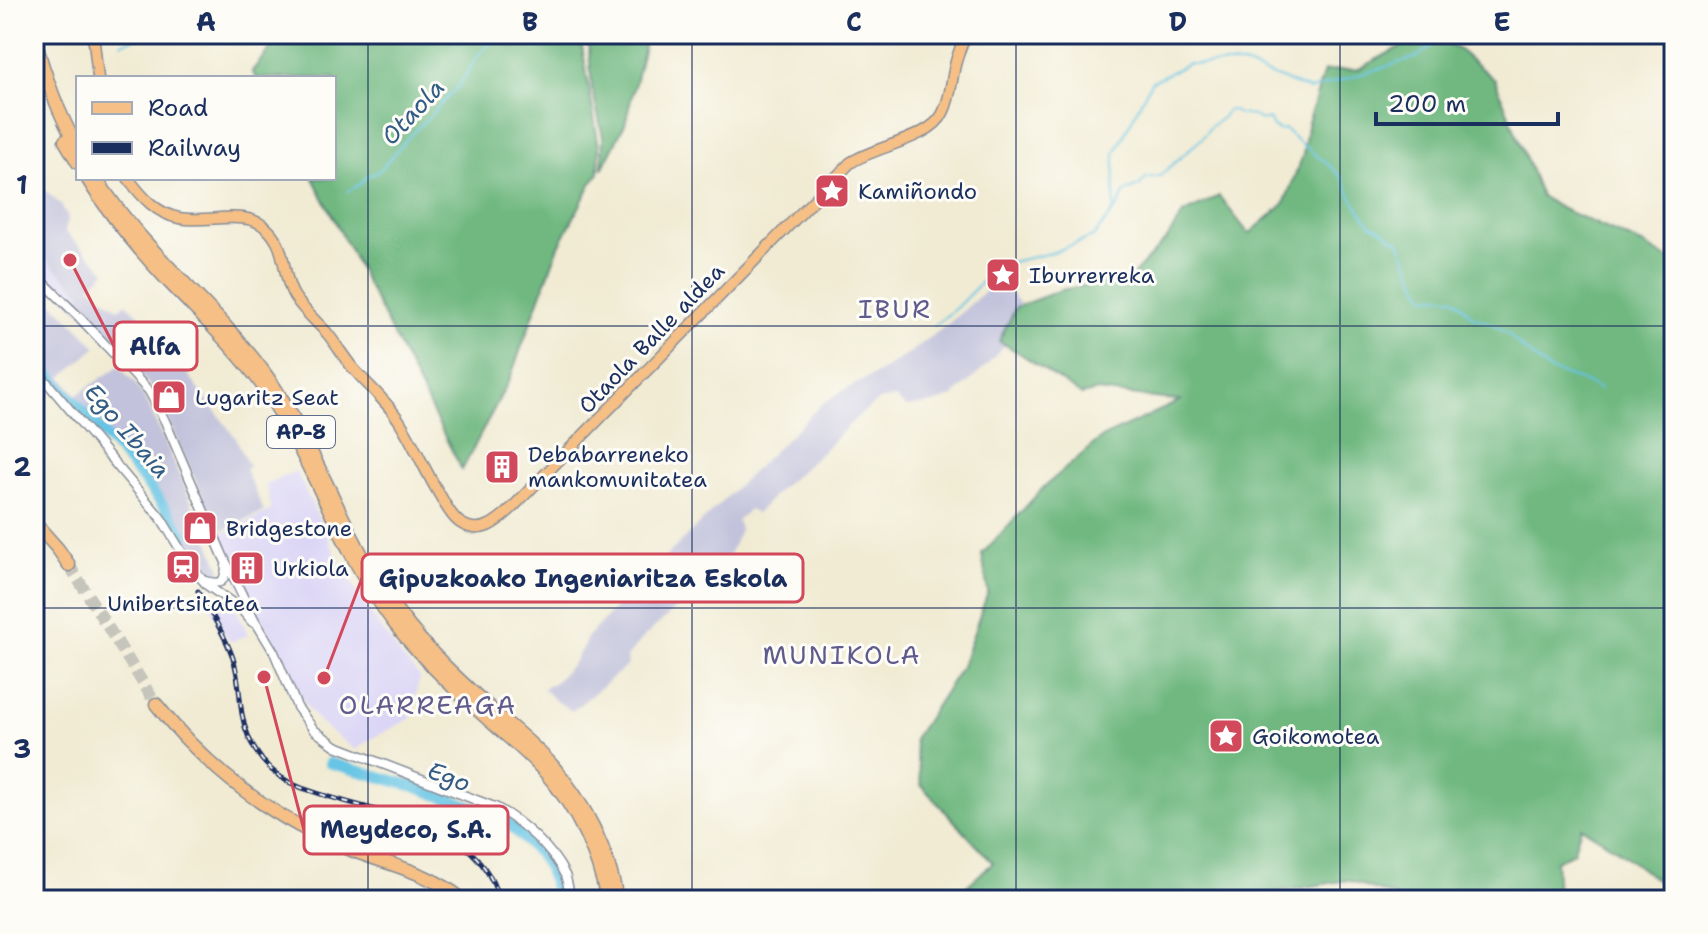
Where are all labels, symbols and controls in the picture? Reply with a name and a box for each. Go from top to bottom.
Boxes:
text: A [196,4,216,39]
text: B [522,4,538,39]
text: C [846,4,862,39]
text: D [1169,4,1187,39]
text: E [1493,4,1511,39]
water label: Otaola [374,72,452,152]
legend [76,76,336,180]
scale bar [1376,76,1558,126]
text: 200 m [1388,88,1466,120]
text: Road [148,92,208,124]
text: Railway [148,132,241,164]
text: 1 [16,167,28,202]
place icon: Kamiñondo [813,172,851,210]
place label: Kamiñondo [858,177,977,206]
place icon: Iburrerreka [984,256,1022,294]
street label: Otaola Balle aldea [572,257,731,420]
place label: Iburrerreka [1029,261,1155,290]
district label: IBUR [858,291,932,326]
callout: Alfa [114,322,197,370]
text: Alfa [129,331,181,363]
water label: Ego Ibaia [77,377,177,485]
shop icon: Lugaritz Seat [150,378,188,416]
place label: Lugaritz Seat [195,383,339,412]
road number: AP-8 [267,416,335,448]
place label: Debabarreneko mankomunitatea [528,440,707,494]
building icon: Debabarreneko mankomunitatea [483,448,521,486]
text: 2 [13,449,31,484]
shop icon: Bridgestone [181,509,219,547]
place label: Bridgestone [226,514,352,543]
station icon: Unibertsitatea [164,548,202,586]
building icon: Urkiola [228,549,266,587]
place label: Urkiola [273,554,349,583]
callout: Gipuzkoako Ingeniaritza Eskola [362,554,803,602]
text: Gipuzkoako Ingeniaritza Eskola [379,563,788,595]
place label: Unibertsitatea [107,589,259,618]
district label: MUNIKOLA [763,637,921,672]
district label: OLARREAGA [339,687,517,722]
place icon: Goikomotea [1207,717,1245,755]
place label: Goikomotea [1252,722,1380,751]
text: 3 [13,731,31,766]
water label: Ego [423,754,475,800]
callout: Meydeco, S.A. [304,806,508,854]
text: Meydeco, S.A. [320,814,492,846]

